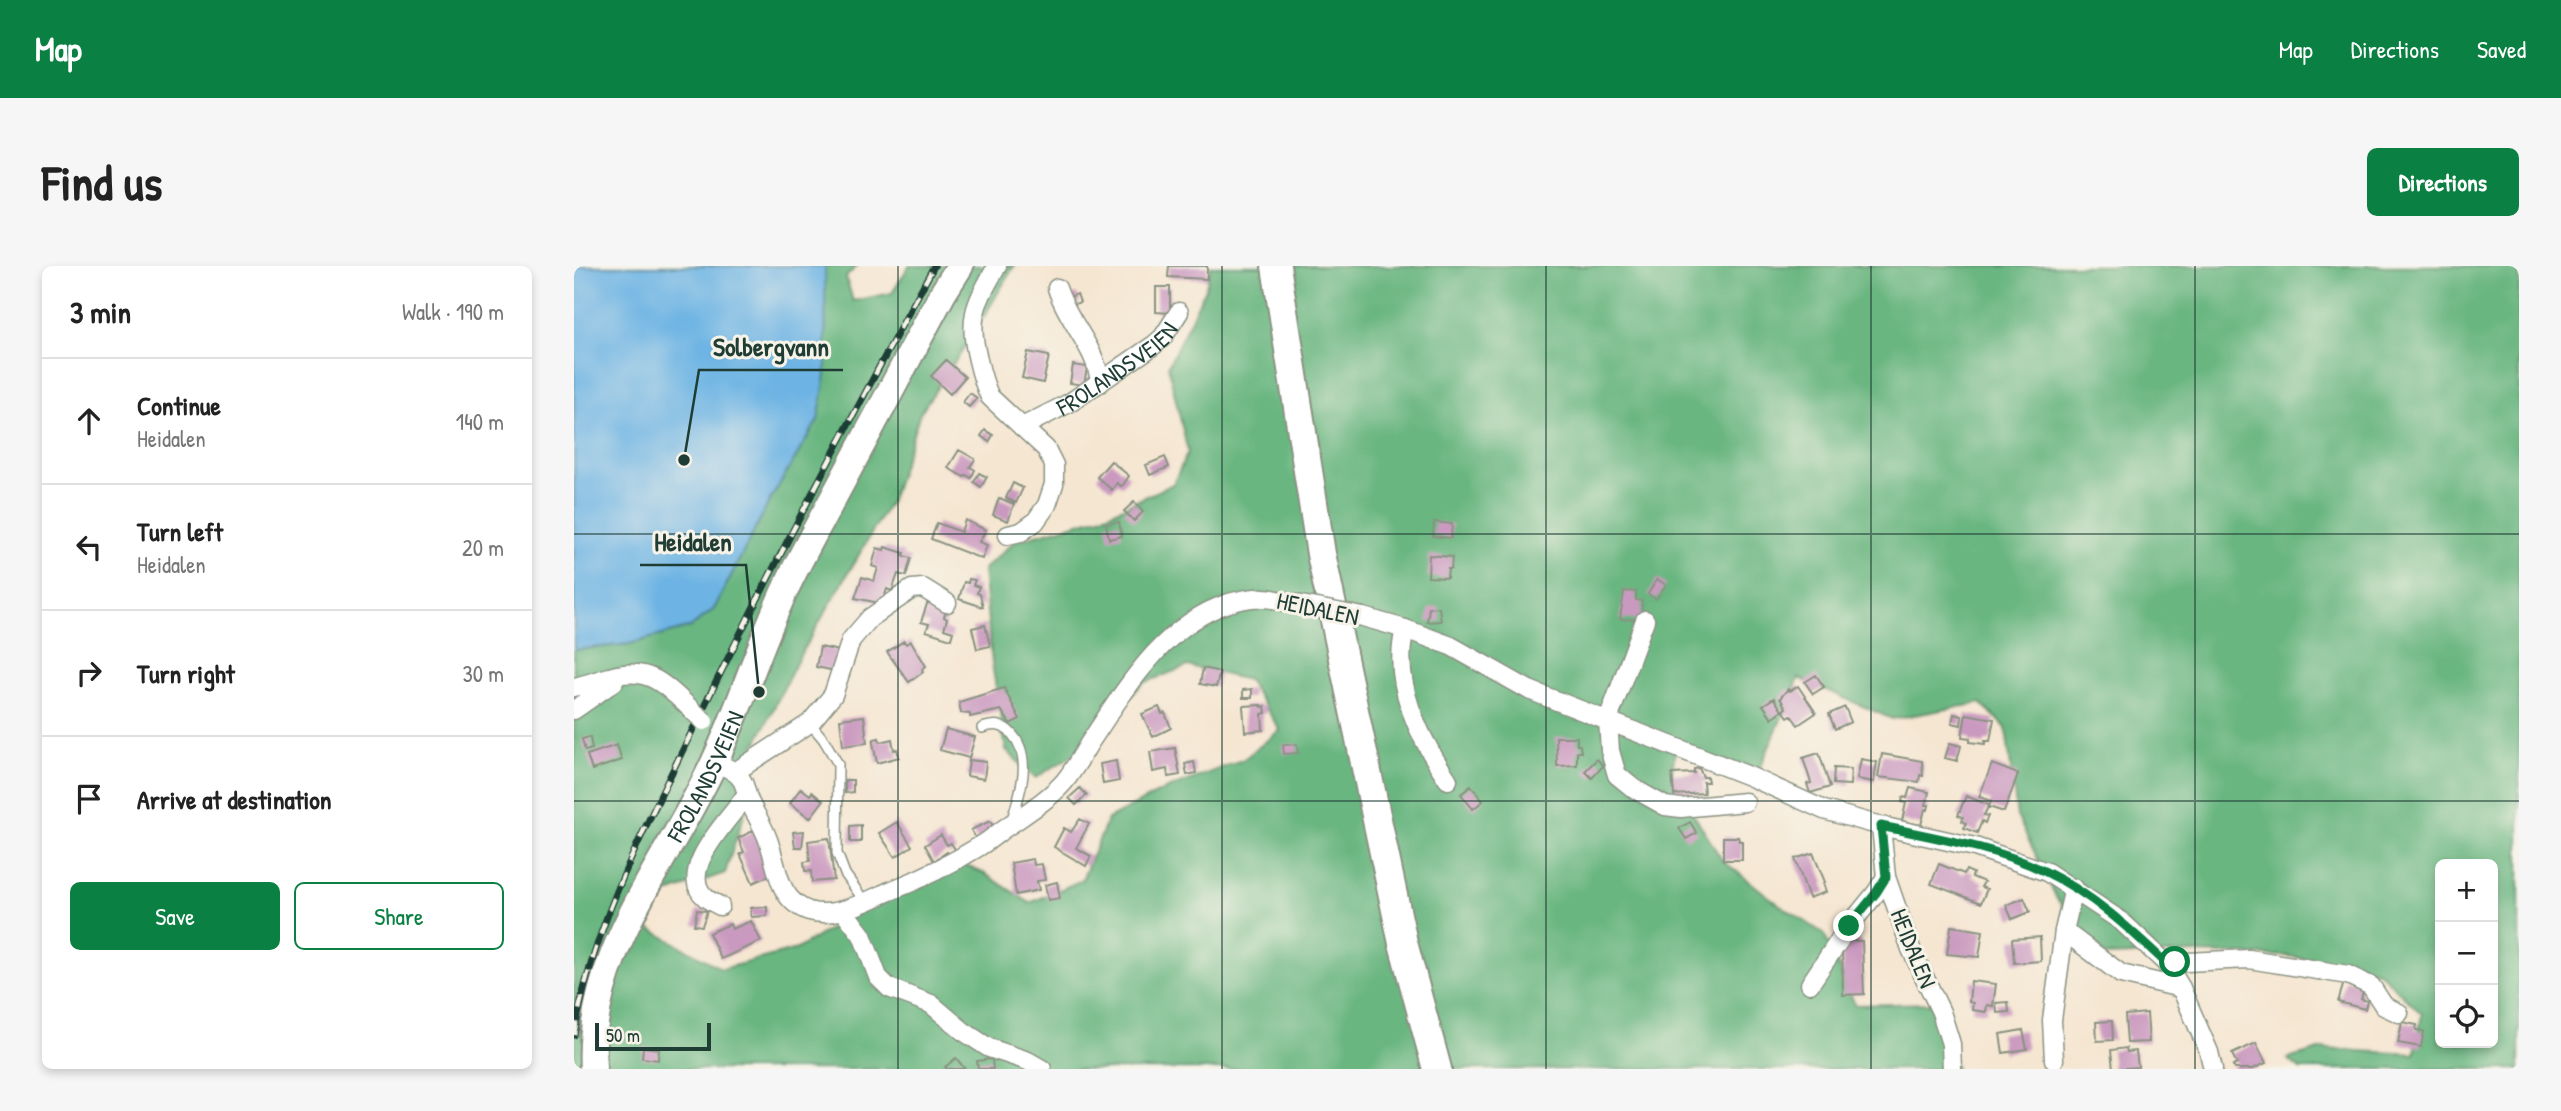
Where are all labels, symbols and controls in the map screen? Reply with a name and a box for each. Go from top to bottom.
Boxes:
text: Map [35,27,82,71]
text: Map [2279,33,2313,65]
text: Directions [2351,33,2439,65]
text: Saved [2477,33,2526,65]
button: Directions [2367,148,2519,216]
text: Find us [42,149,162,215]
text: 3 min [70,292,131,332]
text: Walk · 190 m [402,296,504,327]
street label: FROLANDSVEIEN [1050,315,1185,423]
callout: Solbergvann [699,323,843,370]
text: Solbergvann [713,329,829,365]
text: Continue [137,388,221,423]
icon: ahead [70,402,108,440]
text: 140 m [456,406,504,437]
text: Heidalen [137,423,206,454]
text: Turn left [137,514,223,549]
callout: Heidalen [640,518,746,565]
text: Heidalen [654,524,732,559]
icon: left [70,528,108,566]
text: 20 m [462,532,504,563]
text: Heidalen [137,549,206,580]
street label: HEIDALEN [1274,584,1362,632]
icon: right [70,654,108,692]
text: Turn right [137,656,235,691]
text: 30 m [462,658,504,689]
street label: FROLANDSVEIEN [659,706,751,848]
icon: arrive [70,780,108,818]
text: Arrive at destination [137,782,332,817]
map controls [2435,859,2498,1048]
button: + [2435,859,2498,922]
button: Save [70,882,280,950]
button: Share [294,882,504,950]
street label: HEIDALEN [1884,904,1944,992]
route end [1833,910,1864,941]
button: − [2435,922,2498,985]
route start [2159,946,2190,977]
button: locate [2435,985,2498,1048]
scale bar [595,1020,710,1052]
text: 50 m [606,1022,640,1048]

